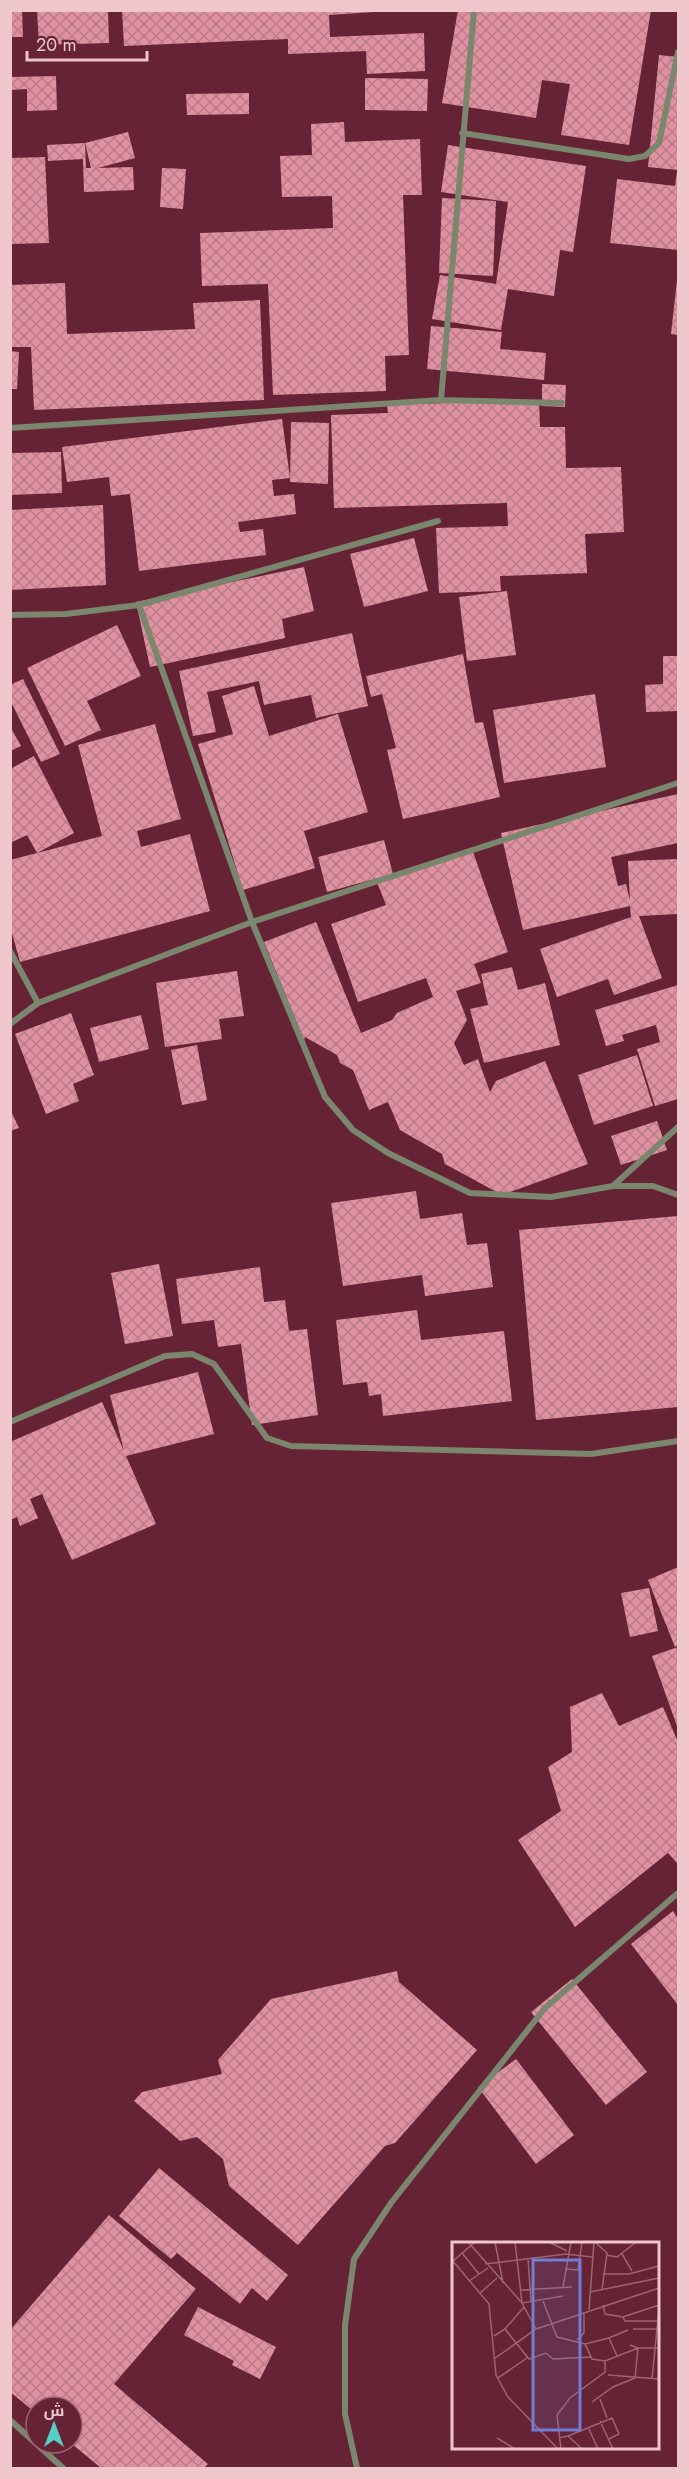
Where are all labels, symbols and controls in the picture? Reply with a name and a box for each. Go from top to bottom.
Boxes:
scale bar [27,24,147,62]
text: 20 m [36,32,76,58]
inset map [452,2242,659,2449]
north arrow [24,2395,84,2455]
text: ش [44,2399,64,2422]

